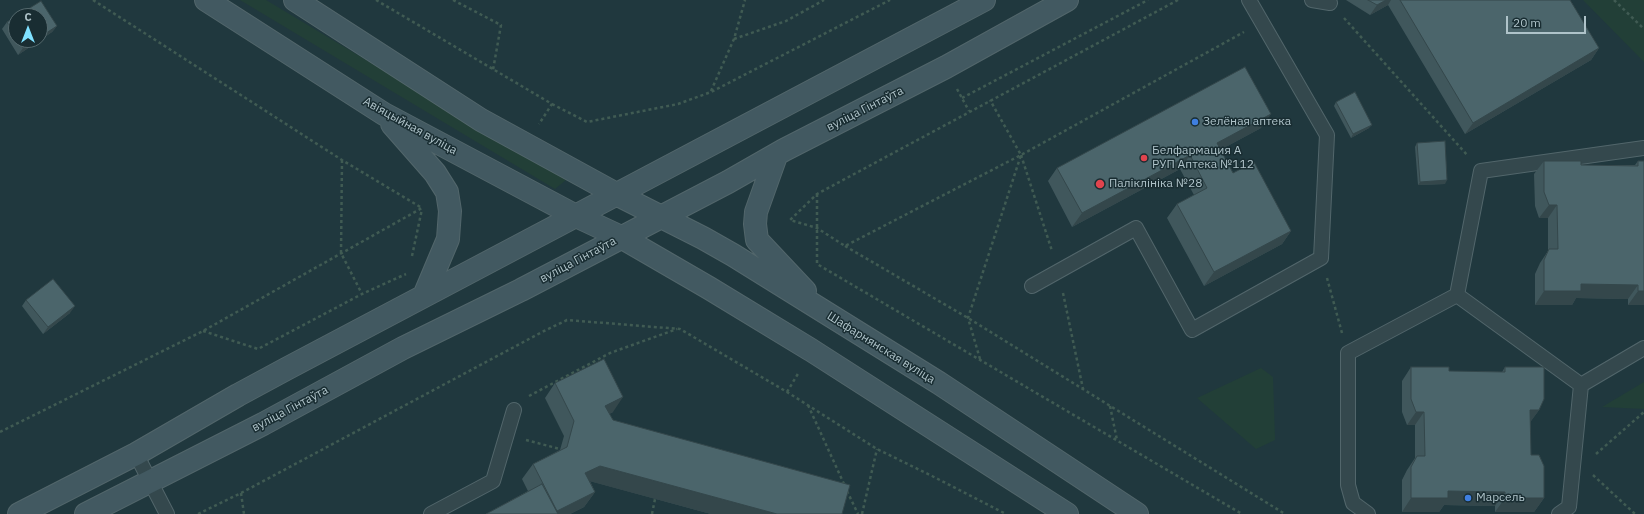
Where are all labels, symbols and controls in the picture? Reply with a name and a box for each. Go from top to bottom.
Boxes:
north arrow [8,8,48,48]
scale bar [1508,8,1588,34]
text: С [24,10,32,24]
text: 20 m [1513,15,1541,30]
street label: вуліца Гінтаўта [824,83,906,135]
street label: Авіяцыйная вуліца [360,94,460,158]
place label: Зелёная аптека [1203,115,1291,129]
marker: Зелёная аптека [1190,117,1200,127]
place label: Белфармация А РУП Аптека №112 [1152,144,1254,172]
marker: Белфармация А РУП Аптека №112 [1139,153,1149,163]
place label: Паліклініка №28 [1109,177,1203,191]
marker: Паліклініка №28 [1094,178,1106,190]
street label: вуліца Гінтаўта [537,234,619,286]
street label: Шафарнянская вуліца [824,309,938,387]
street label: вуліца Гінтаўта [249,383,331,435]
place label: Марсель [1476,491,1525,505]
marker: Марсель [1463,493,1473,503]

